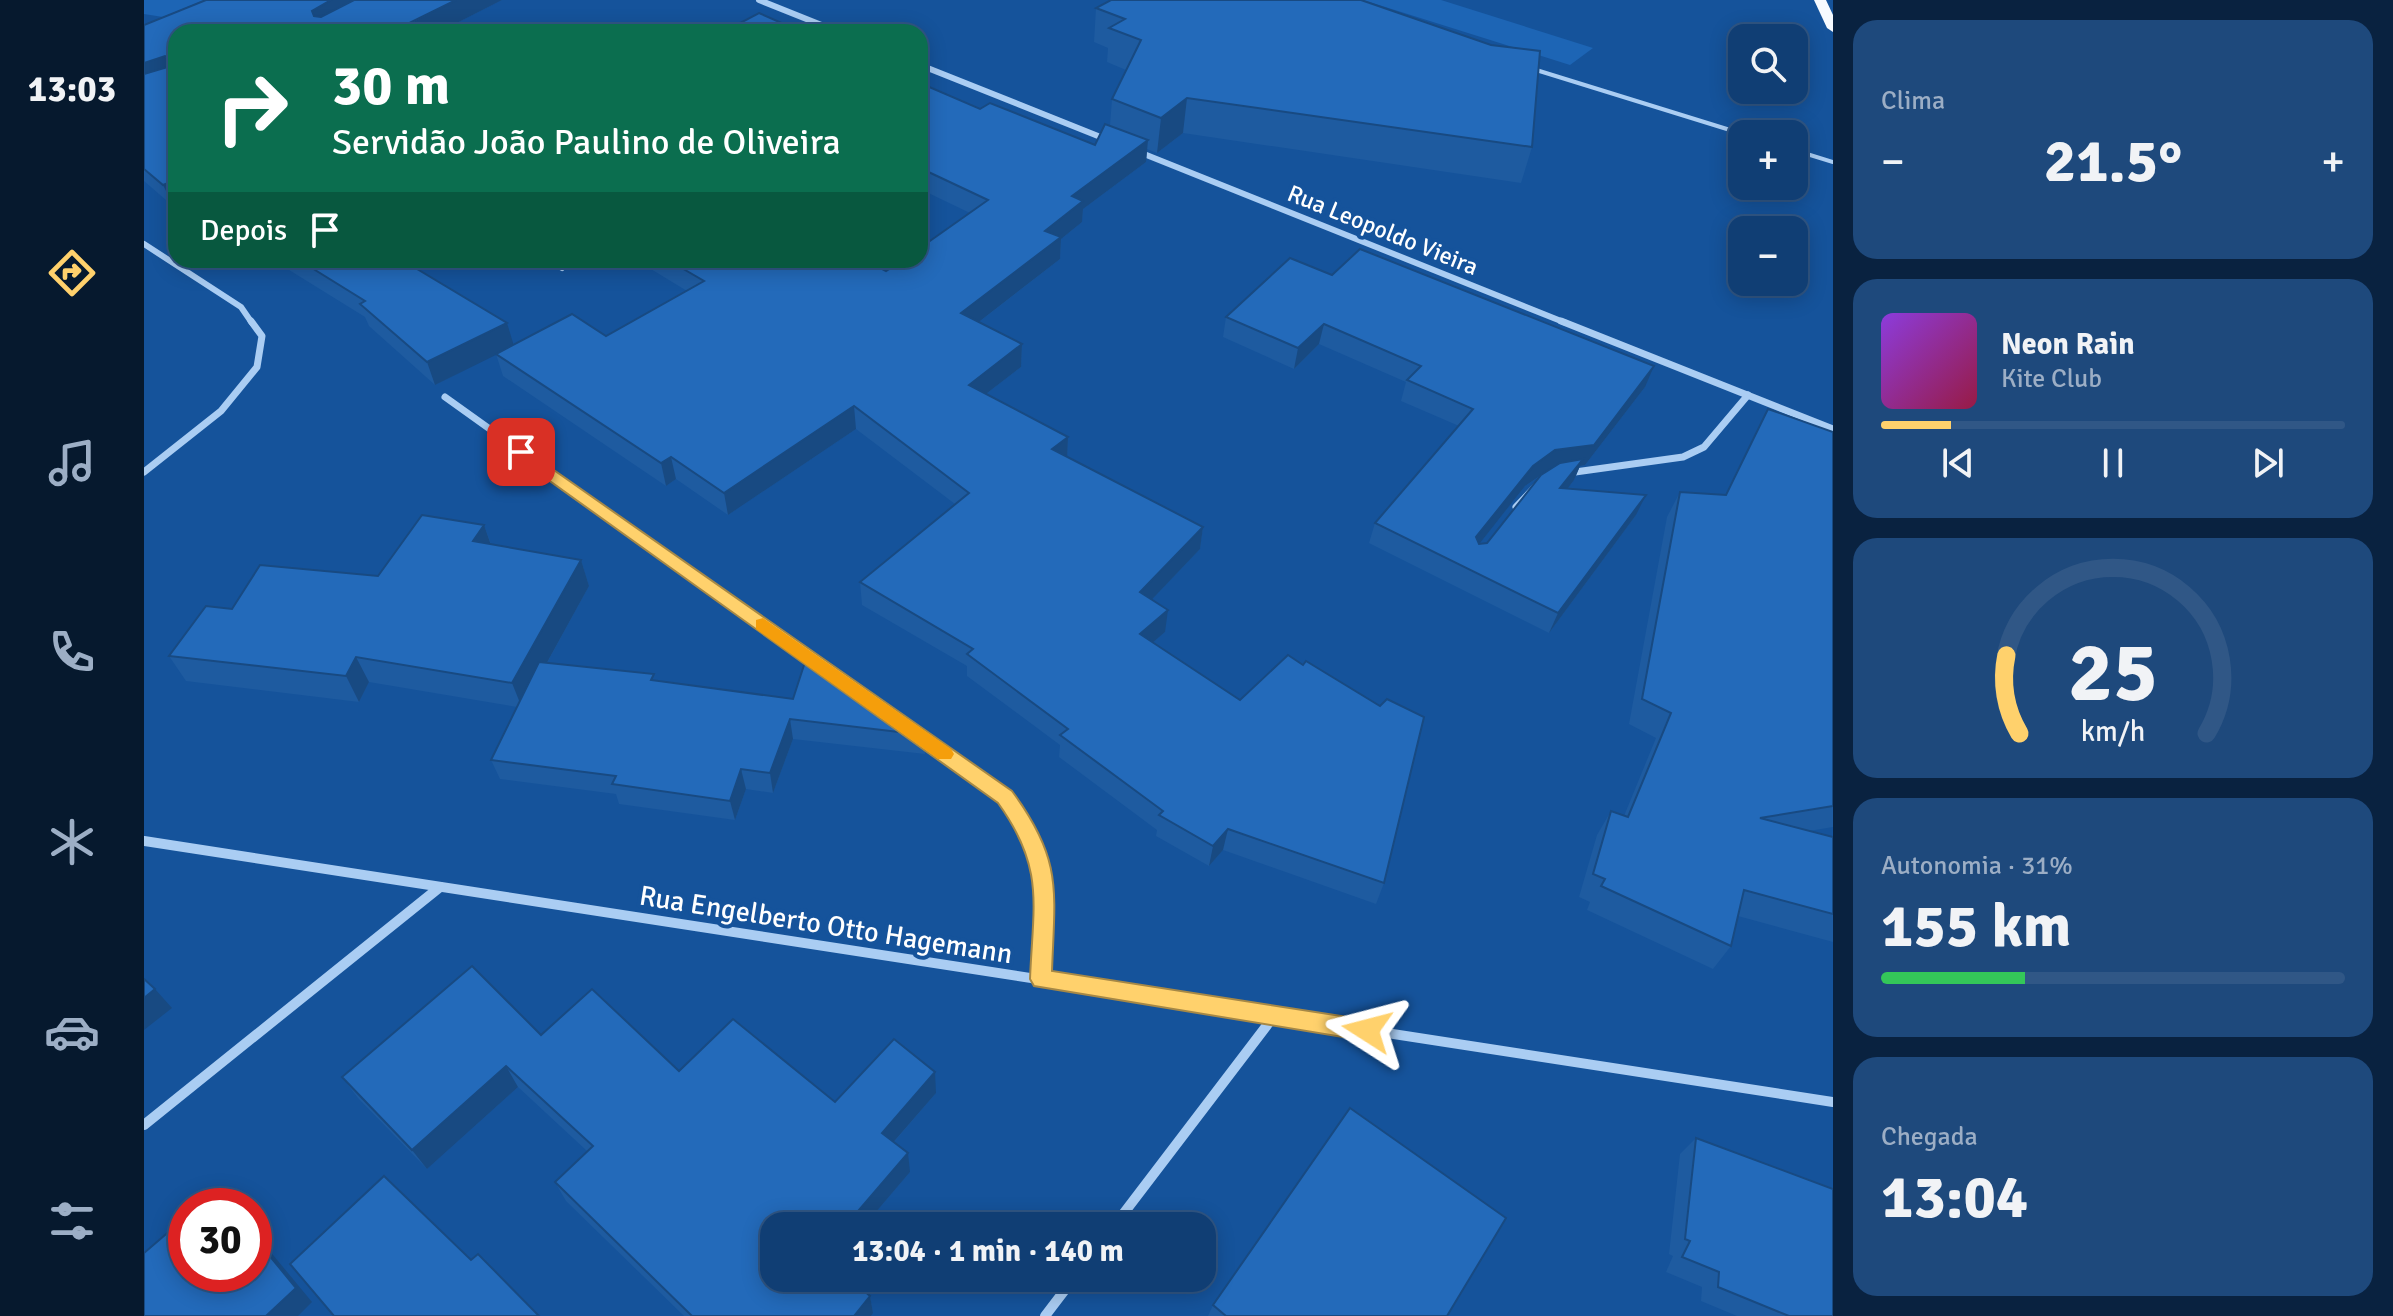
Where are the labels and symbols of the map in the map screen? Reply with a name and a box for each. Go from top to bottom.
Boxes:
street label: Rua Leopoldo Vieira [1283,178,1483,282]
pin [487,418,555,486]
street label: Rua Engelberto Otto Hagemann [637,879,1015,971]
position arrow [1325,988,1409,1072]
speed limit sign: 30 [168,1188,272,1292]

